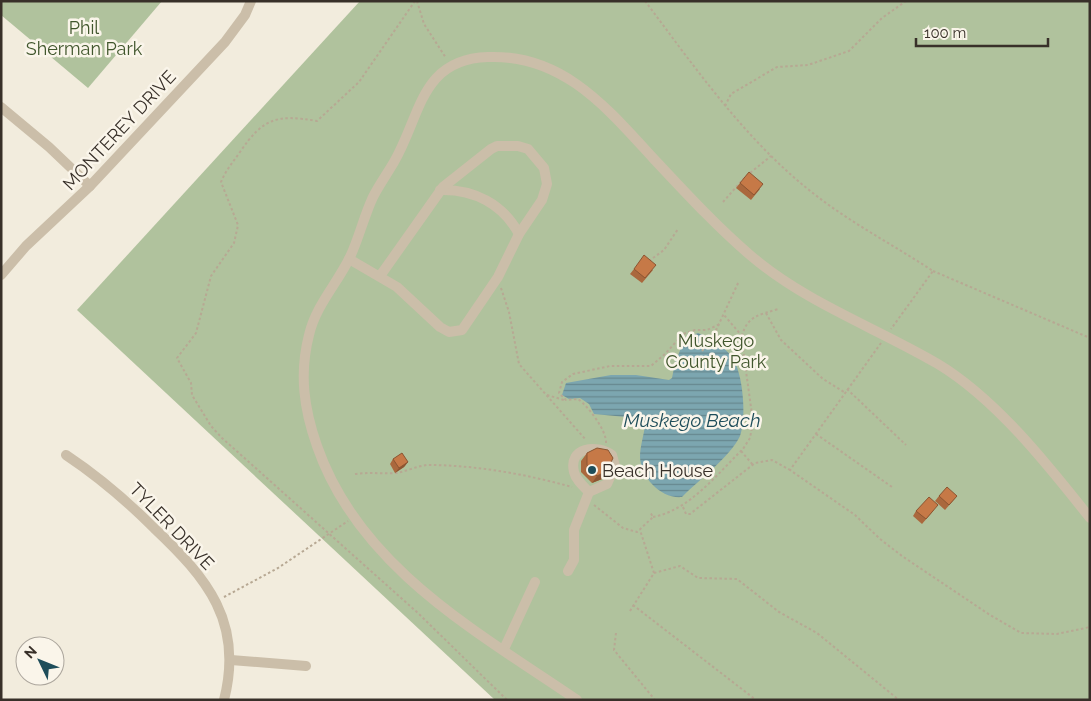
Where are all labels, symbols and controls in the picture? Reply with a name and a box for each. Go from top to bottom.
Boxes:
scale bar [916,15,1048,47]
park label: Phil Sherman Park [26,17,143,59]
text: 100 m [924,24,966,42]
street label: MONTEREY DRIVE [58,66,180,194]
park label: Muskego County Park [666,330,767,372]
water label: Muskego Beach [623,409,761,431]
place label: Beach House [602,460,714,481]
marker: Beach House [586,464,598,476]
street label: TYLER DRIVE [125,478,219,574]
north arrow [15,636,65,686]
text: N [21,643,40,661]

